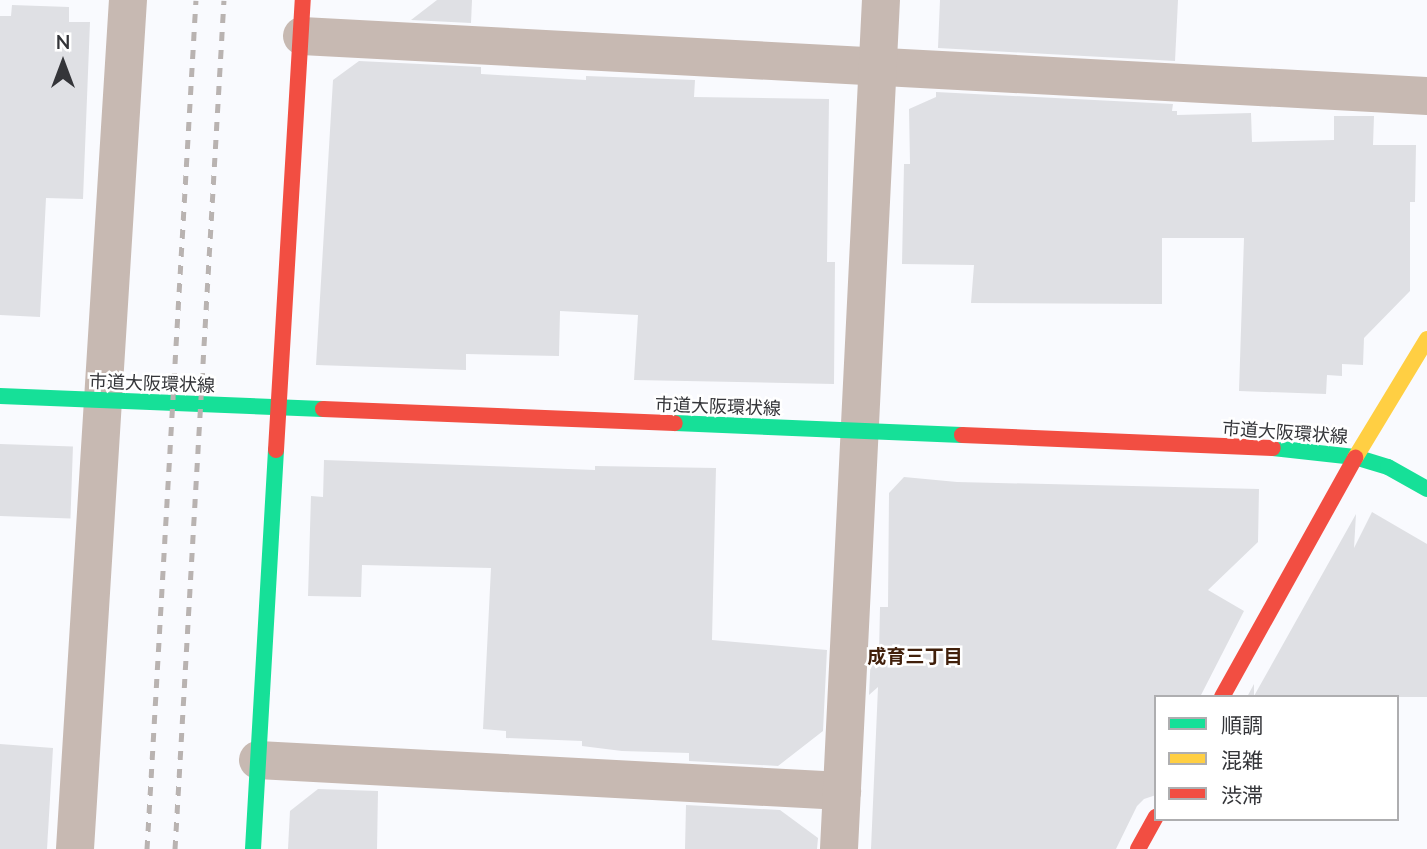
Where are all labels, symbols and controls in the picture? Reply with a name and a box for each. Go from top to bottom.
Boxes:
north arrow [28,28,98,98]
text: N [56,30,70,53]
street label: 市道大阪環状線 [89,370,215,396]
street label: 市道大阪環状線 [655,393,781,419]
street label: 市道大阪環状線 [1221,417,1349,447]
district label: 成育三丁目 [868,645,962,667]
legend [1154,695,1399,821]
text: 順調 [1221,712,1263,737]
text: 混雑 [1221,747,1263,772]
text: 渋滞 [1221,782,1263,807]

